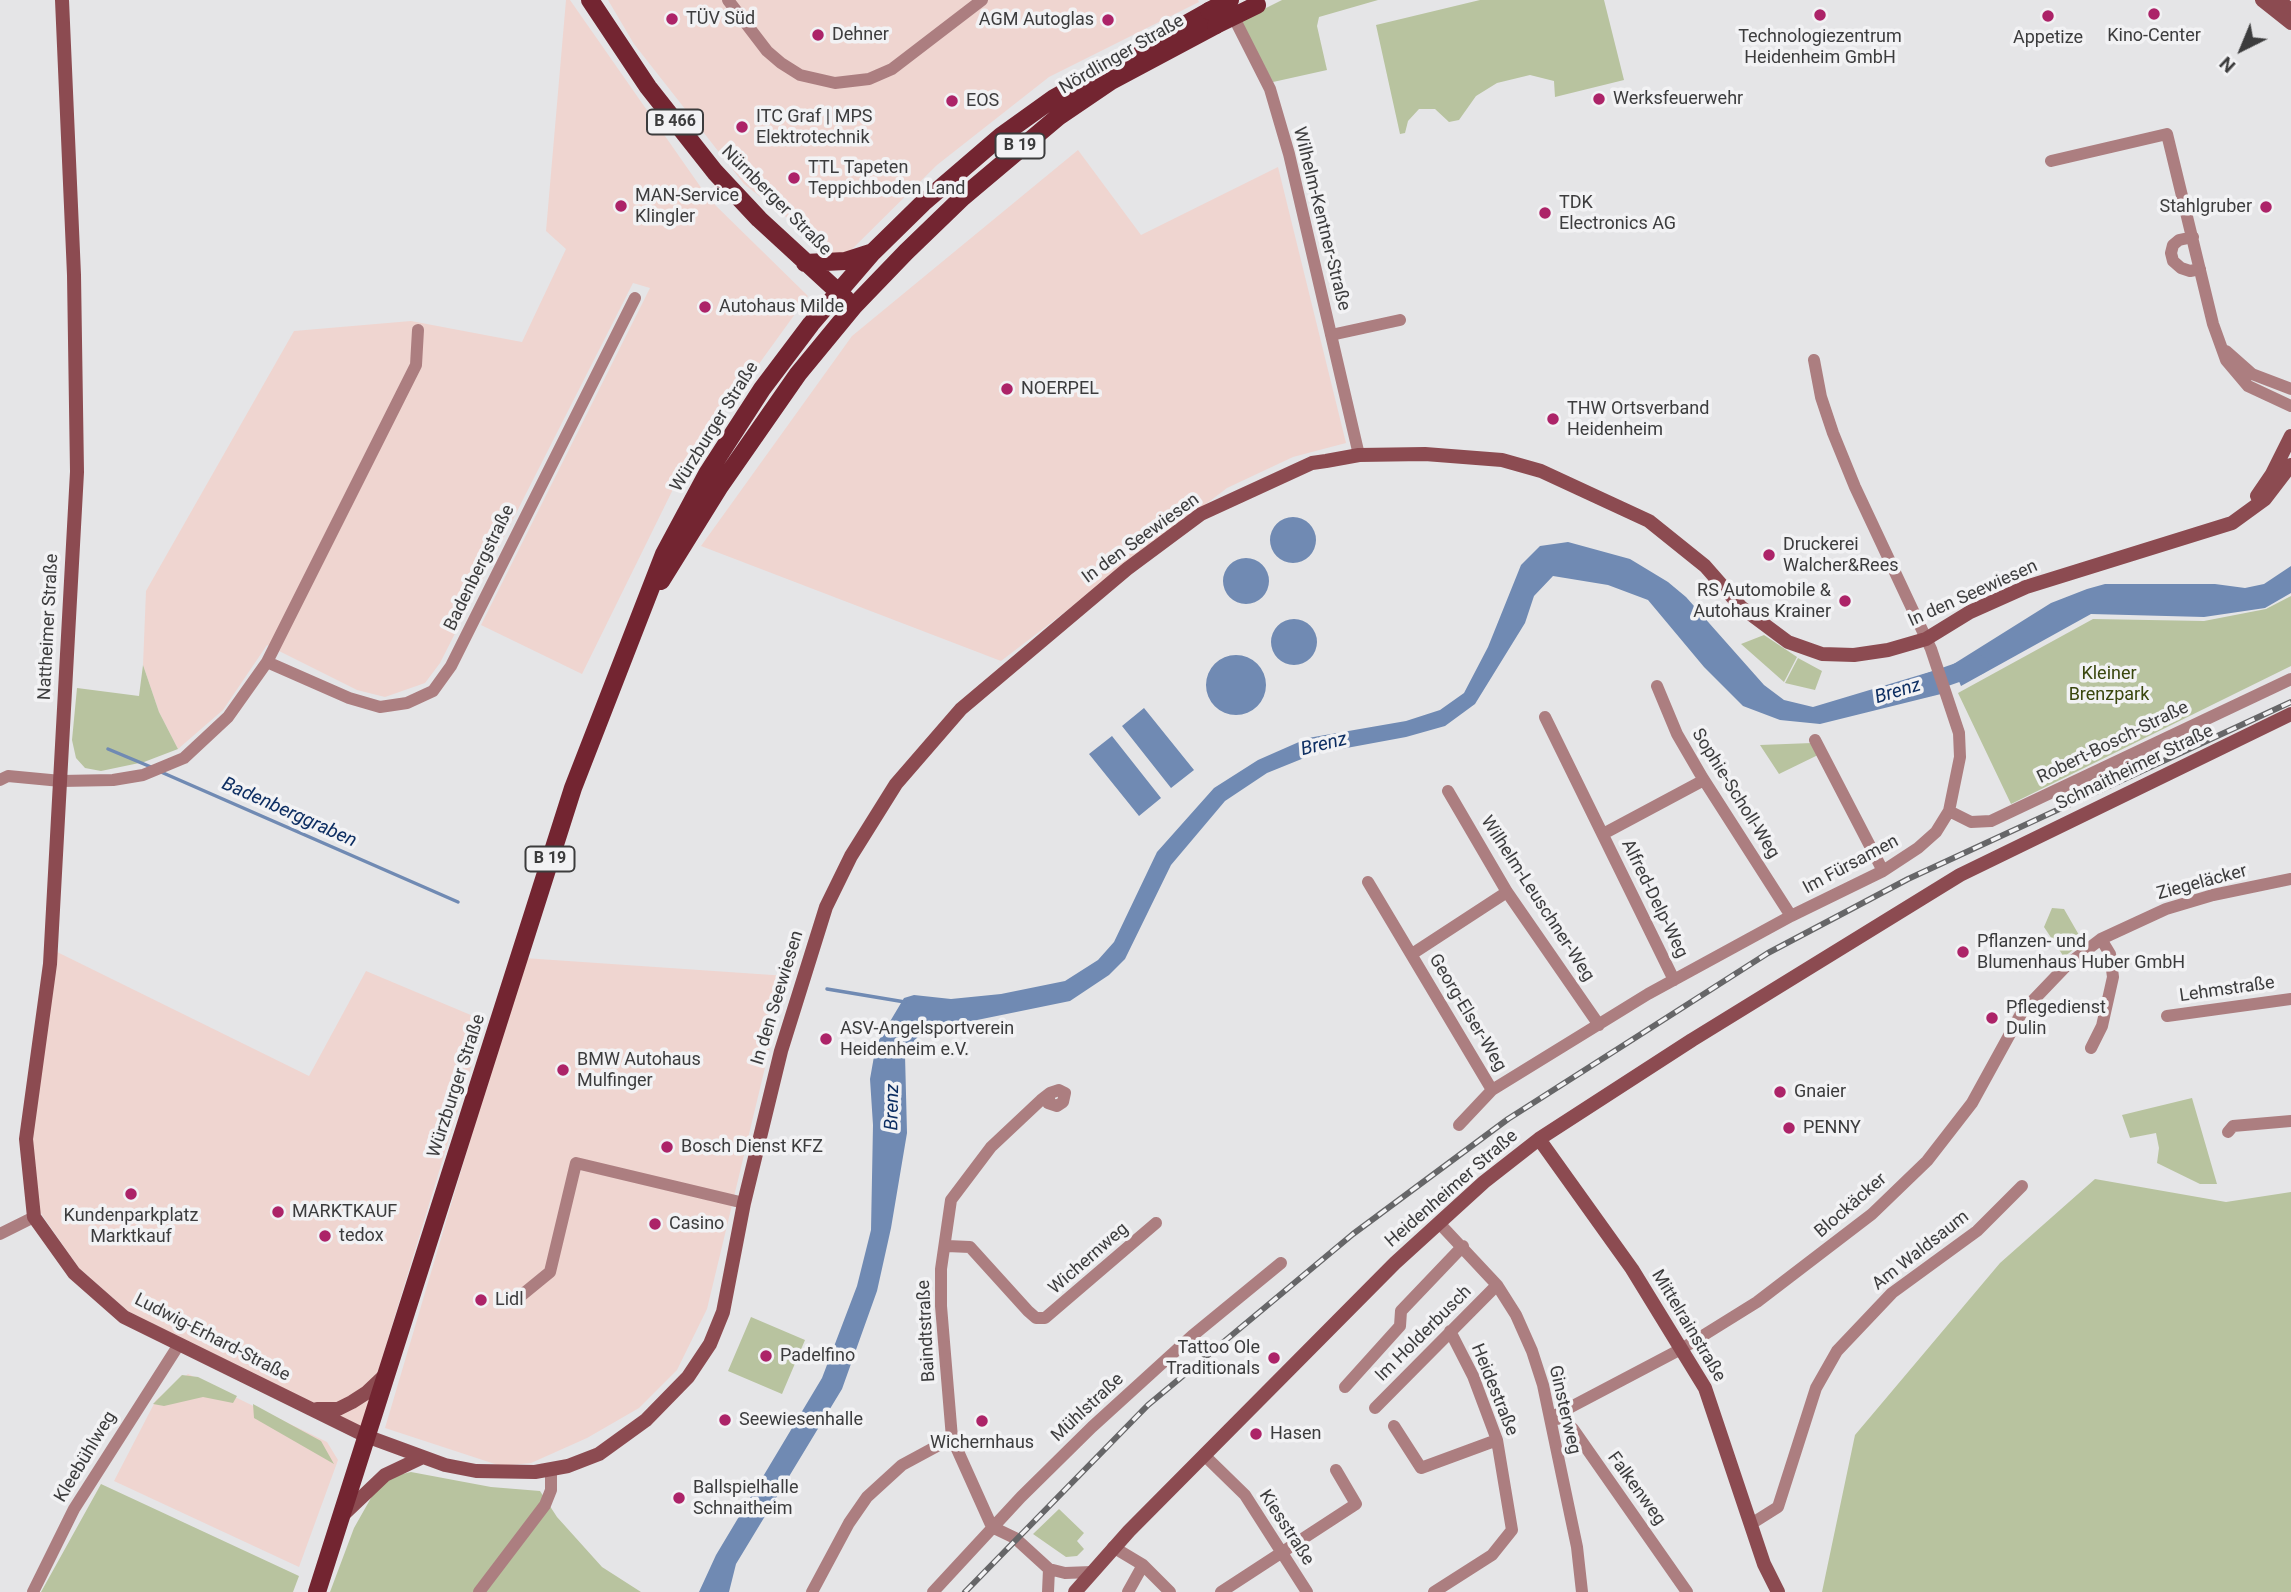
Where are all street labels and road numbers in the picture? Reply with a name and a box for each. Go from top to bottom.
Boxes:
street label: Nördlinger Straße [1056,11,1188,99]
road number: B 466 [647,110,703,134]
street label: Wilhelm-Kentner-Straße [1288,125,1354,313]
road number: B 19 [996,134,1044,158]
street label: Nürnberger Straße [716,141,836,261]
street label: Würzburger Straße [666,358,764,496]
street label: In den Seewiesen [1078,489,1204,589]
street label: Badenbergstraße [440,502,520,634]
street label: Nattheimer Straße [34,553,64,701]
street label: In den Seewiesen [1905,556,2041,632]
street label: Robert-Bosch-Straße [2034,697,2192,789]
street label: Schnaitheimer Straße [2053,721,2217,815]
street label: Sophie-Scholl-Weg [1686,725,1784,863]
street label: Wilhelm-Leuschner-Weg [1475,812,1599,986]
street label: Im Fürsamen [1799,831,1903,899]
street label: Alfred-Delp-Weg [1616,836,1692,962]
road number: B 19 [526,846,574,872]
street label: Ziegeläcker [2155,861,2249,905]
street label: In den Seewiesen [747,928,809,1068]
street label: Georg-Elser-Weg [1424,950,1510,1076]
street label: Lehmstraße [2178,973,2276,1007]
street label: Würzburger Straße [424,1012,490,1160]
street label: Heidenheimer Straße [1381,1126,1523,1252]
street label: Blockäcker [1811,1169,1891,1243]
street label: Am Waldsaum [1868,1207,1974,1295]
street label: Wichernweg [1045,1219,1133,1299]
street label: Mittelrainstraße [1646,1266,1730,1386]
street label: Baindtstraße [914,1279,940,1383]
street label: Im Holderbusch [1371,1281,1477,1387]
street label: Ludwig-Erhard-Straße [131,1289,293,1387]
street label: Heidestraße [1466,1341,1522,1439]
street label: Ginsterweg [1543,1363,1585,1457]
street label: Mühlstraße [1047,1369,1129,1447]
street label: Kleebühlweg [50,1408,122,1506]
street label: Falkenweg [1602,1448,1670,1530]
street label: Kiesstraße [1254,1486,1318,1570]

